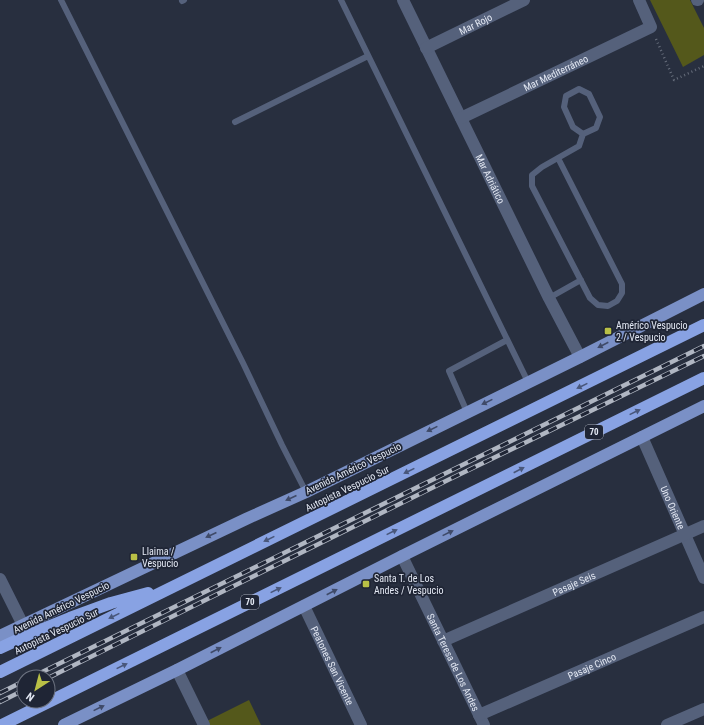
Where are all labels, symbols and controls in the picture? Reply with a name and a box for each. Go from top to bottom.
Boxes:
street label: Mar Rojo [457,12,494,37]
street label: Mar Mediterráneo [522,53,590,93]
street label: Mar Adriático [473,152,507,205]
place label: Américo Vespucio 2 / Vespucio [616,320,688,343]
marker: Américo Vespucio 2 / Vespucio [603,326,613,336]
one-way arrow [598,342,609,348]
one-way arrow [576,383,587,389]
one-way arrow [481,399,492,405]
one-way arrow [630,409,641,415]
road number: 70 [585,425,603,439]
one-way arrow [427,426,438,432]
street label: Avenida Américo Vespucio [304,440,403,496]
street label: Autopista Vespucio Sur [303,463,391,514]
one-way arrow [513,467,525,473]
one-way arrow [403,468,414,474]
street label: Uno Oriente [658,484,687,531]
one-way arrow [284,496,296,502]
one-way arrow [387,529,398,535]
one-way arrow [442,530,453,536]
one-way arrow [205,532,216,538]
one-way arrow [263,536,275,543]
place label: Llaima / Vespucio [142,546,178,569]
marker: Llaima / Vespucio [129,552,139,562]
street label: Pasaje Seis [551,569,598,598]
place label: Santa T. de Los Andes / Vespucio [374,573,443,596]
street label: Avenida Américo Vespucio [12,579,111,635]
marker: Santa T. de Los Andes / Vespucio [361,579,371,589]
one-way arrow [270,587,281,593]
one-way arrow [326,588,338,595]
road number: 70 [241,595,259,609]
street label: Autopista Vespucio Sur [12,606,100,657]
one-way arrow [109,612,120,619]
street label: Santa Teresa de Los Andes [425,612,482,713]
street label: Peatones San Vicente [309,625,356,707]
one-way arrow [210,647,221,653]
street label: Pasaje Cinco [566,651,618,682]
one-way arrow [116,663,127,669]
north arrow [16,669,56,709]
text: N [24,689,37,704]
one-way arrow [93,705,105,711]

